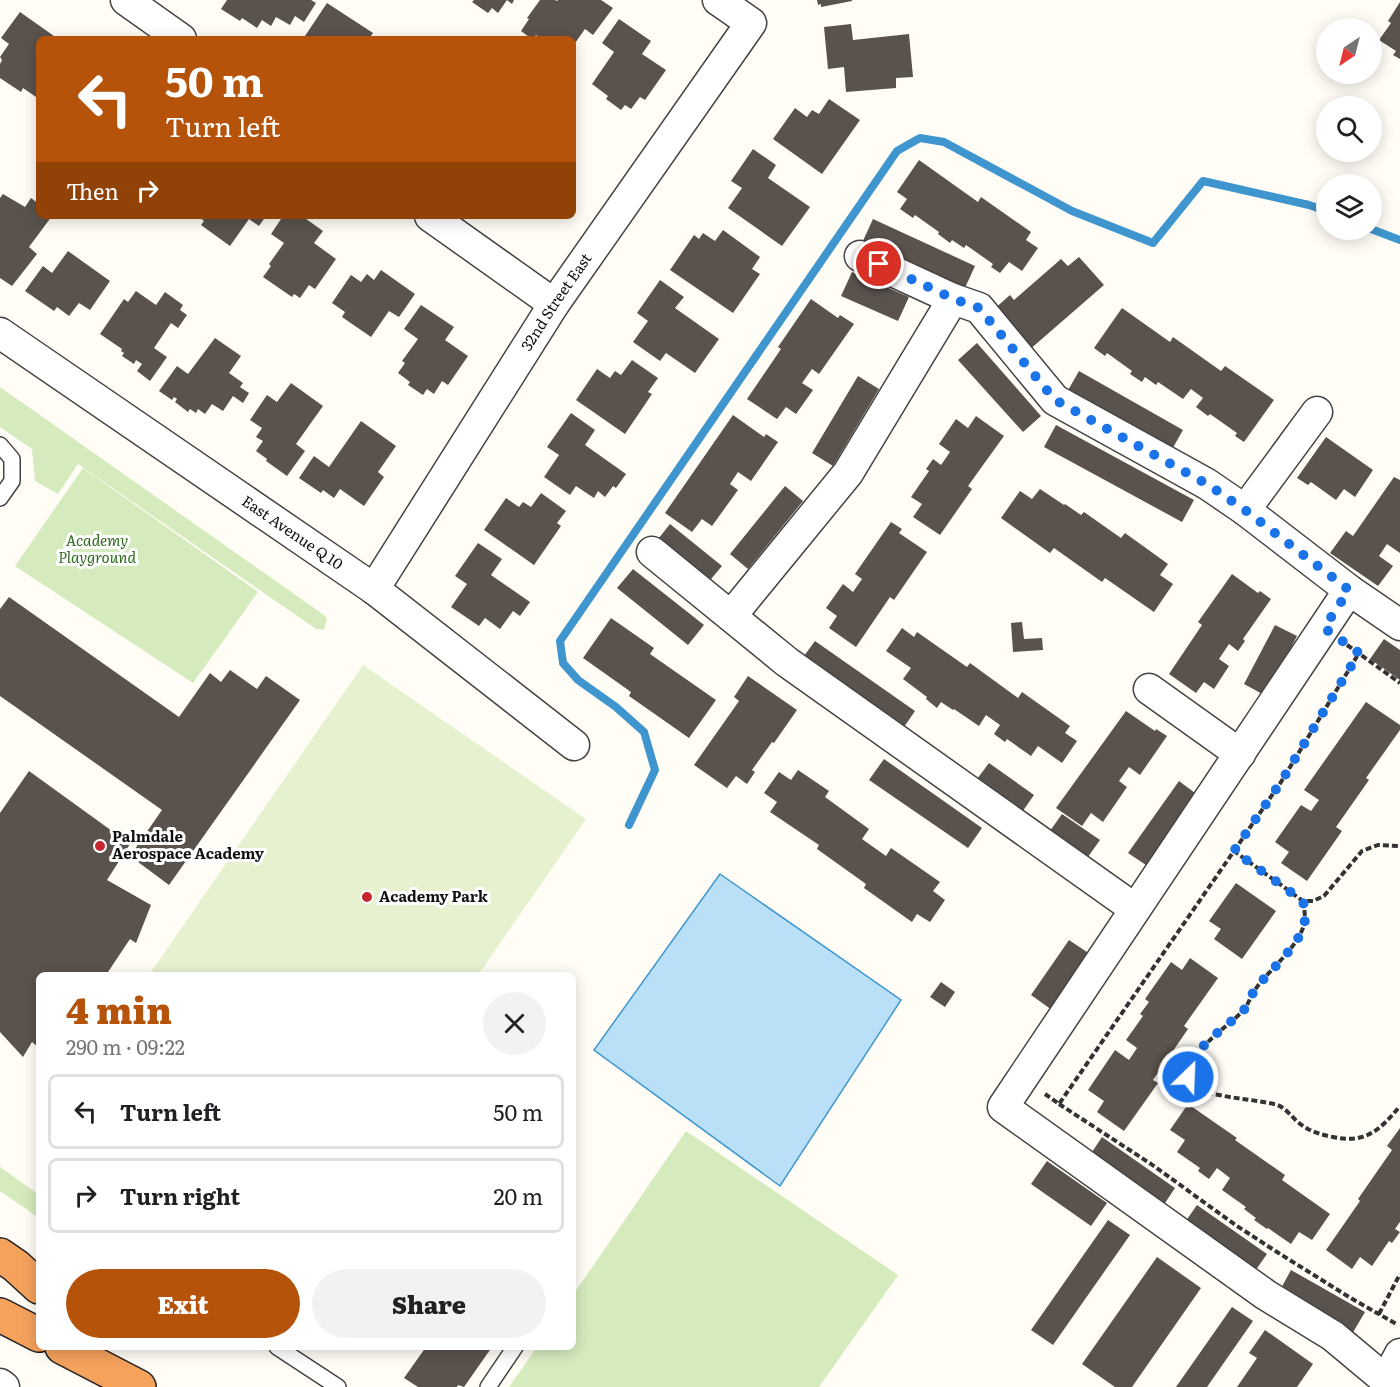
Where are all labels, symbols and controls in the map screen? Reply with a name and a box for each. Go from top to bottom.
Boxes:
north arrow [1316,18,1382,84]
map controls [1316,18,1382,240]
text: 50 m [165,48,264,110]
icon: left [66,60,144,138]
button: search [1316,96,1382,162]
text: Turn left [165,105,280,145]
text: Then [66,174,119,207]
icon: right [131,174,164,207]
button: layers [1316,174,1382,240]
pin [853,238,904,289]
icon: arrive [862,247,895,280]
street label: 32nd Street East [514,248,596,355]
street label: East Avenue Q 10 [238,489,348,575]
park label: Academy Playground [58,528,136,568]
place label: Palmdale Aerospace Academy [112,824,265,864]
marker: Palmdale Aerospace Academy [93,839,107,853]
place label: Academy Park [379,884,489,907]
marker: Academy Park [360,890,374,904]
text: 4 min [66,982,172,1035]
button: close [483,992,546,1055]
text: 290 m · 09:22 [66,1031,185,1061]
position arrow [1156,1045,1220,1109]
icon: left [69,1095,102,1128]
text: Turn left [120,1095,221,1128]
text: 50 m [493,1095,543,1128]
icon: right [69,1179,102,1212]
text: Turn right [120,1179,240,1212]
text: 20 m [493,1179,543,1212]
button: Exit [66,1269,300,1338]
button: Share [312,1269,546,1338]

